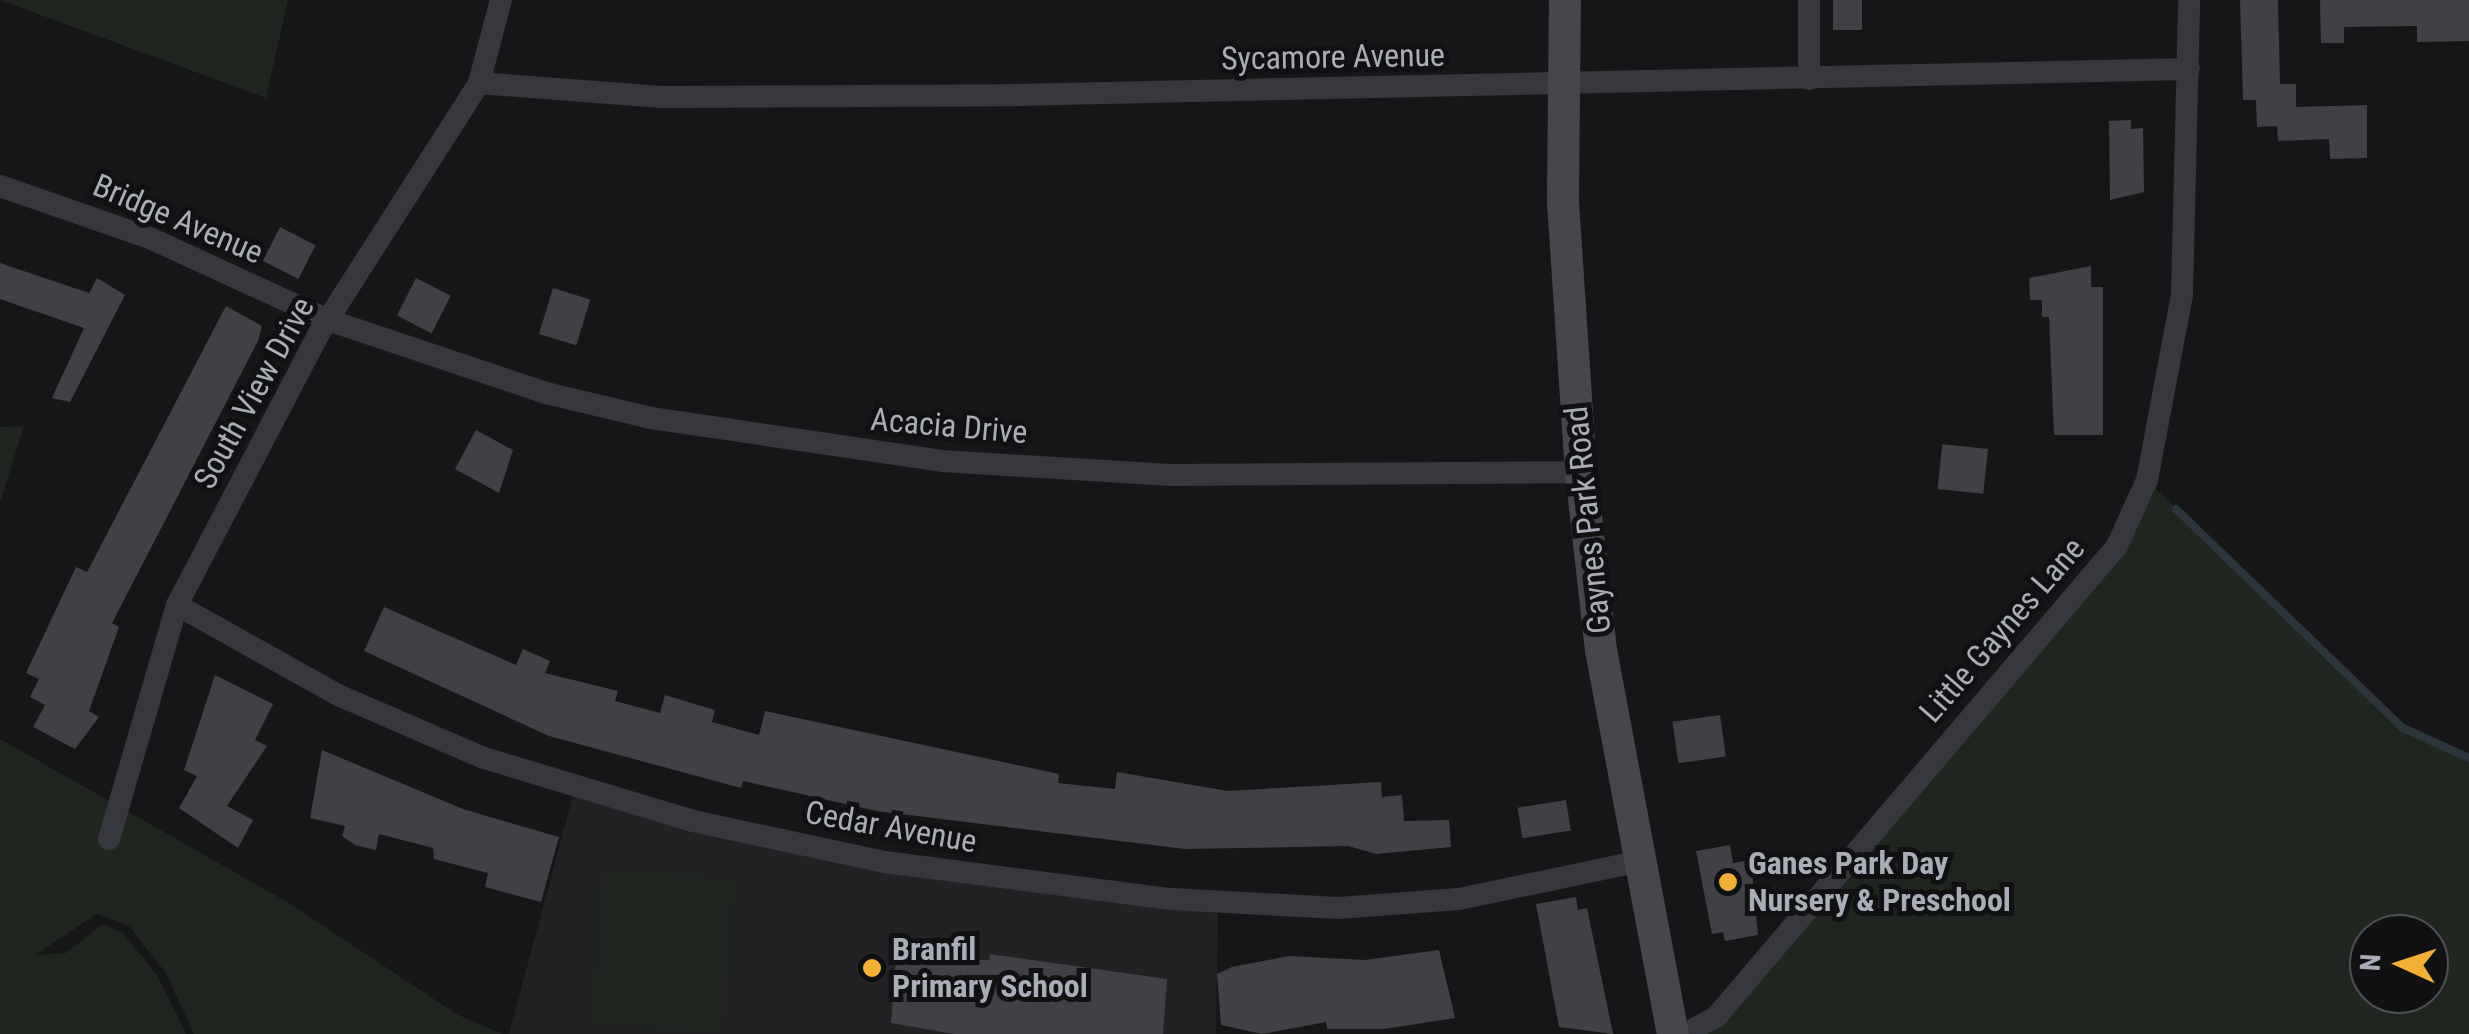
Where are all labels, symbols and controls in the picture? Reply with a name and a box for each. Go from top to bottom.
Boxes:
street label: Sycamore Avenue [1221,36,1445,78]
street label: Bridge Avenue [87,166,269,272]
street label: South View Drive [186,291,322,495]
street label: Acacia Drive [869,400,1029,452]
street label: Gaynes Park Road [1557,404,1619,636]
street label: Little Gaynes Lane [1911,530,2093,730]
street label: Cedar Avenue [802,793,980,861]
place label: Ganes Park Day Nursery & Preschool [1748,845,2011,920]
marker: Ganes Park Day Nursery & Preschool [1717,871,1739,893]
north arrow [2349,914,2449,1014]
place label: Branfil Primary School [892,931,1088,1006]
text: N [2354,953,2387,972]
marker: Branfil Primary School [861,957,883,979]

